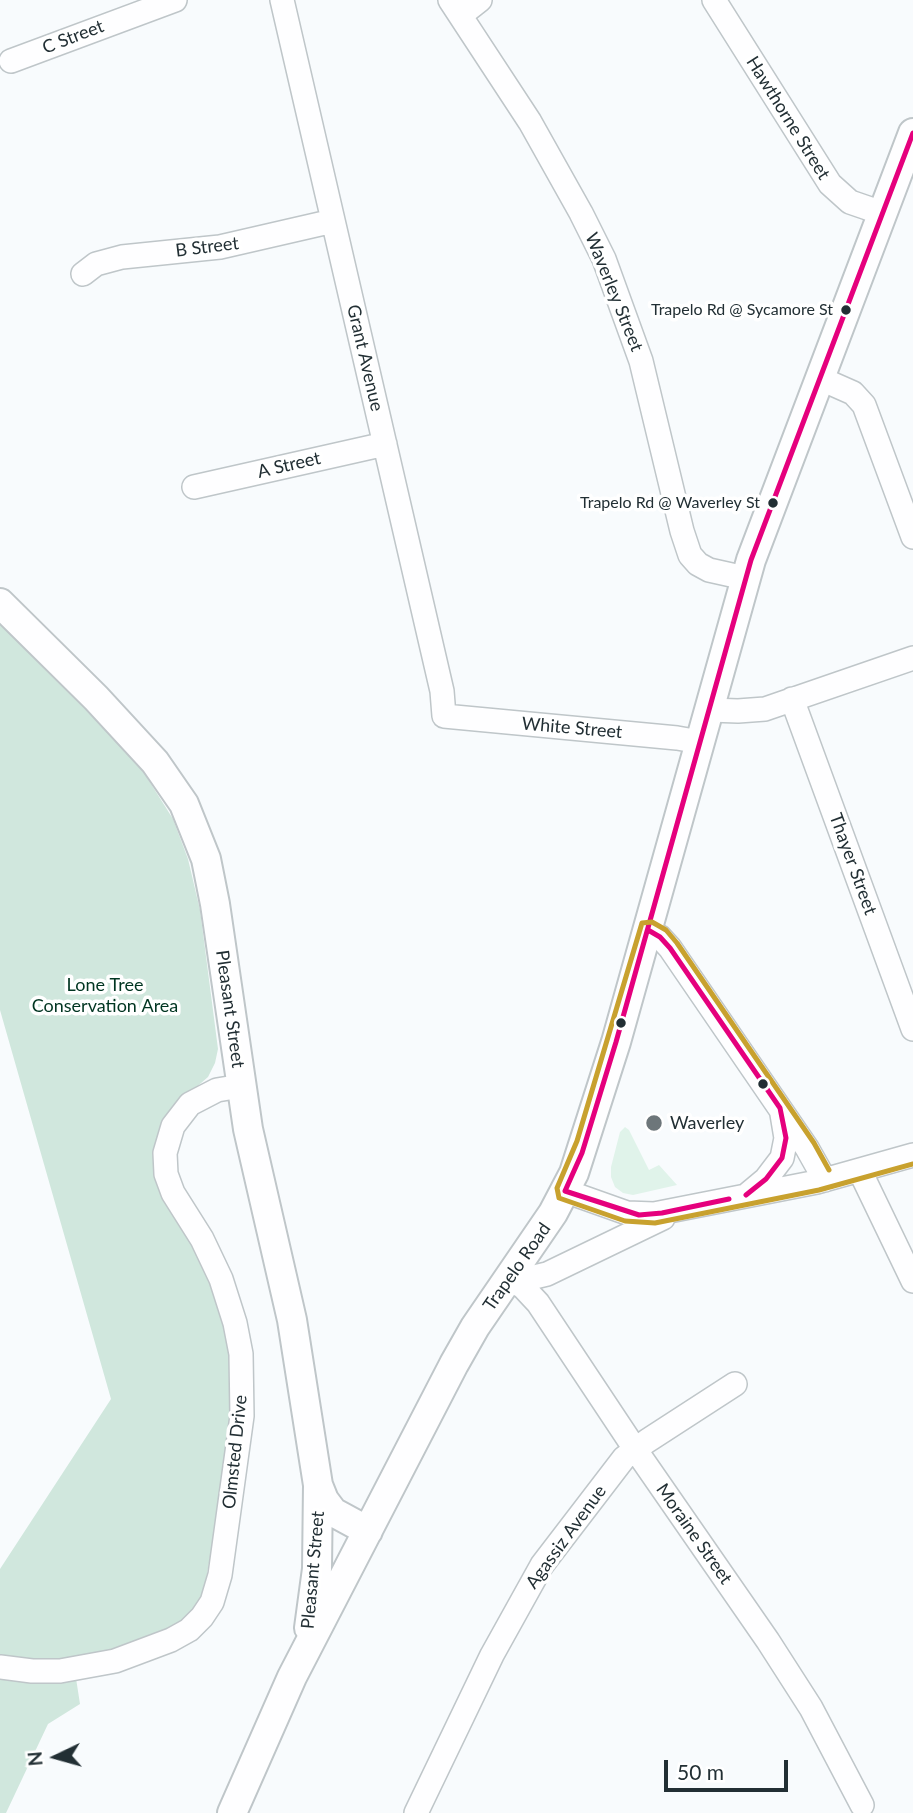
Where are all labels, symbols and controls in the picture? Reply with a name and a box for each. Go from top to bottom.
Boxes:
street label: C Street [39,15,107,59]
street label: Hawthorne Street [741,52,835,184]
street label: Waverley Street [580,229,648,355]
street label: B Street [174,232,240,262]
place label: Trapelo Rd @ Sycamore St [651,300,833,320]
street label: Grant Avenue [342,303,388,413]
marker: Trapelo Rd @ Sycamore St [839,303,853,317]
street label: A Street [255,447,323,483]
place label: Trapelo Rd @ Waverley St [580,493,760,513]
marker: Trapelo Rd @ Waverley St [766,496,780,510]
street label: White Street [521,713,623,743]
street label: Thayer Street [825,810,881,918]
street label: Pleasant Street [211,949,249,1069]
park label: Lone Tree Conservation Area [32,974,178,1016]
unlabelled marker [614,1016,628,1030]
unlabelled marker [756,1077,770,1091]
place label: Waverley [670,1112,744,1134]
marker: Waverley [644,1113,664,1133]
street label: Trapelo Road [479,1219,555,1315]
street label: Olmsted Drive [218,1394,252,1510]
street label: Moraine Street [651,1480,737,1588]
street label: Agassiz Avenue [521,1481,611,1593]
street label: Pleasant Street [297,1510,329,1630]
north arrow [21,1722,91,1792]
scale bar [668,1746,792,1790]
text: N [22,1751,47,1767]
text: 50 m [677,1759,724,1784]

